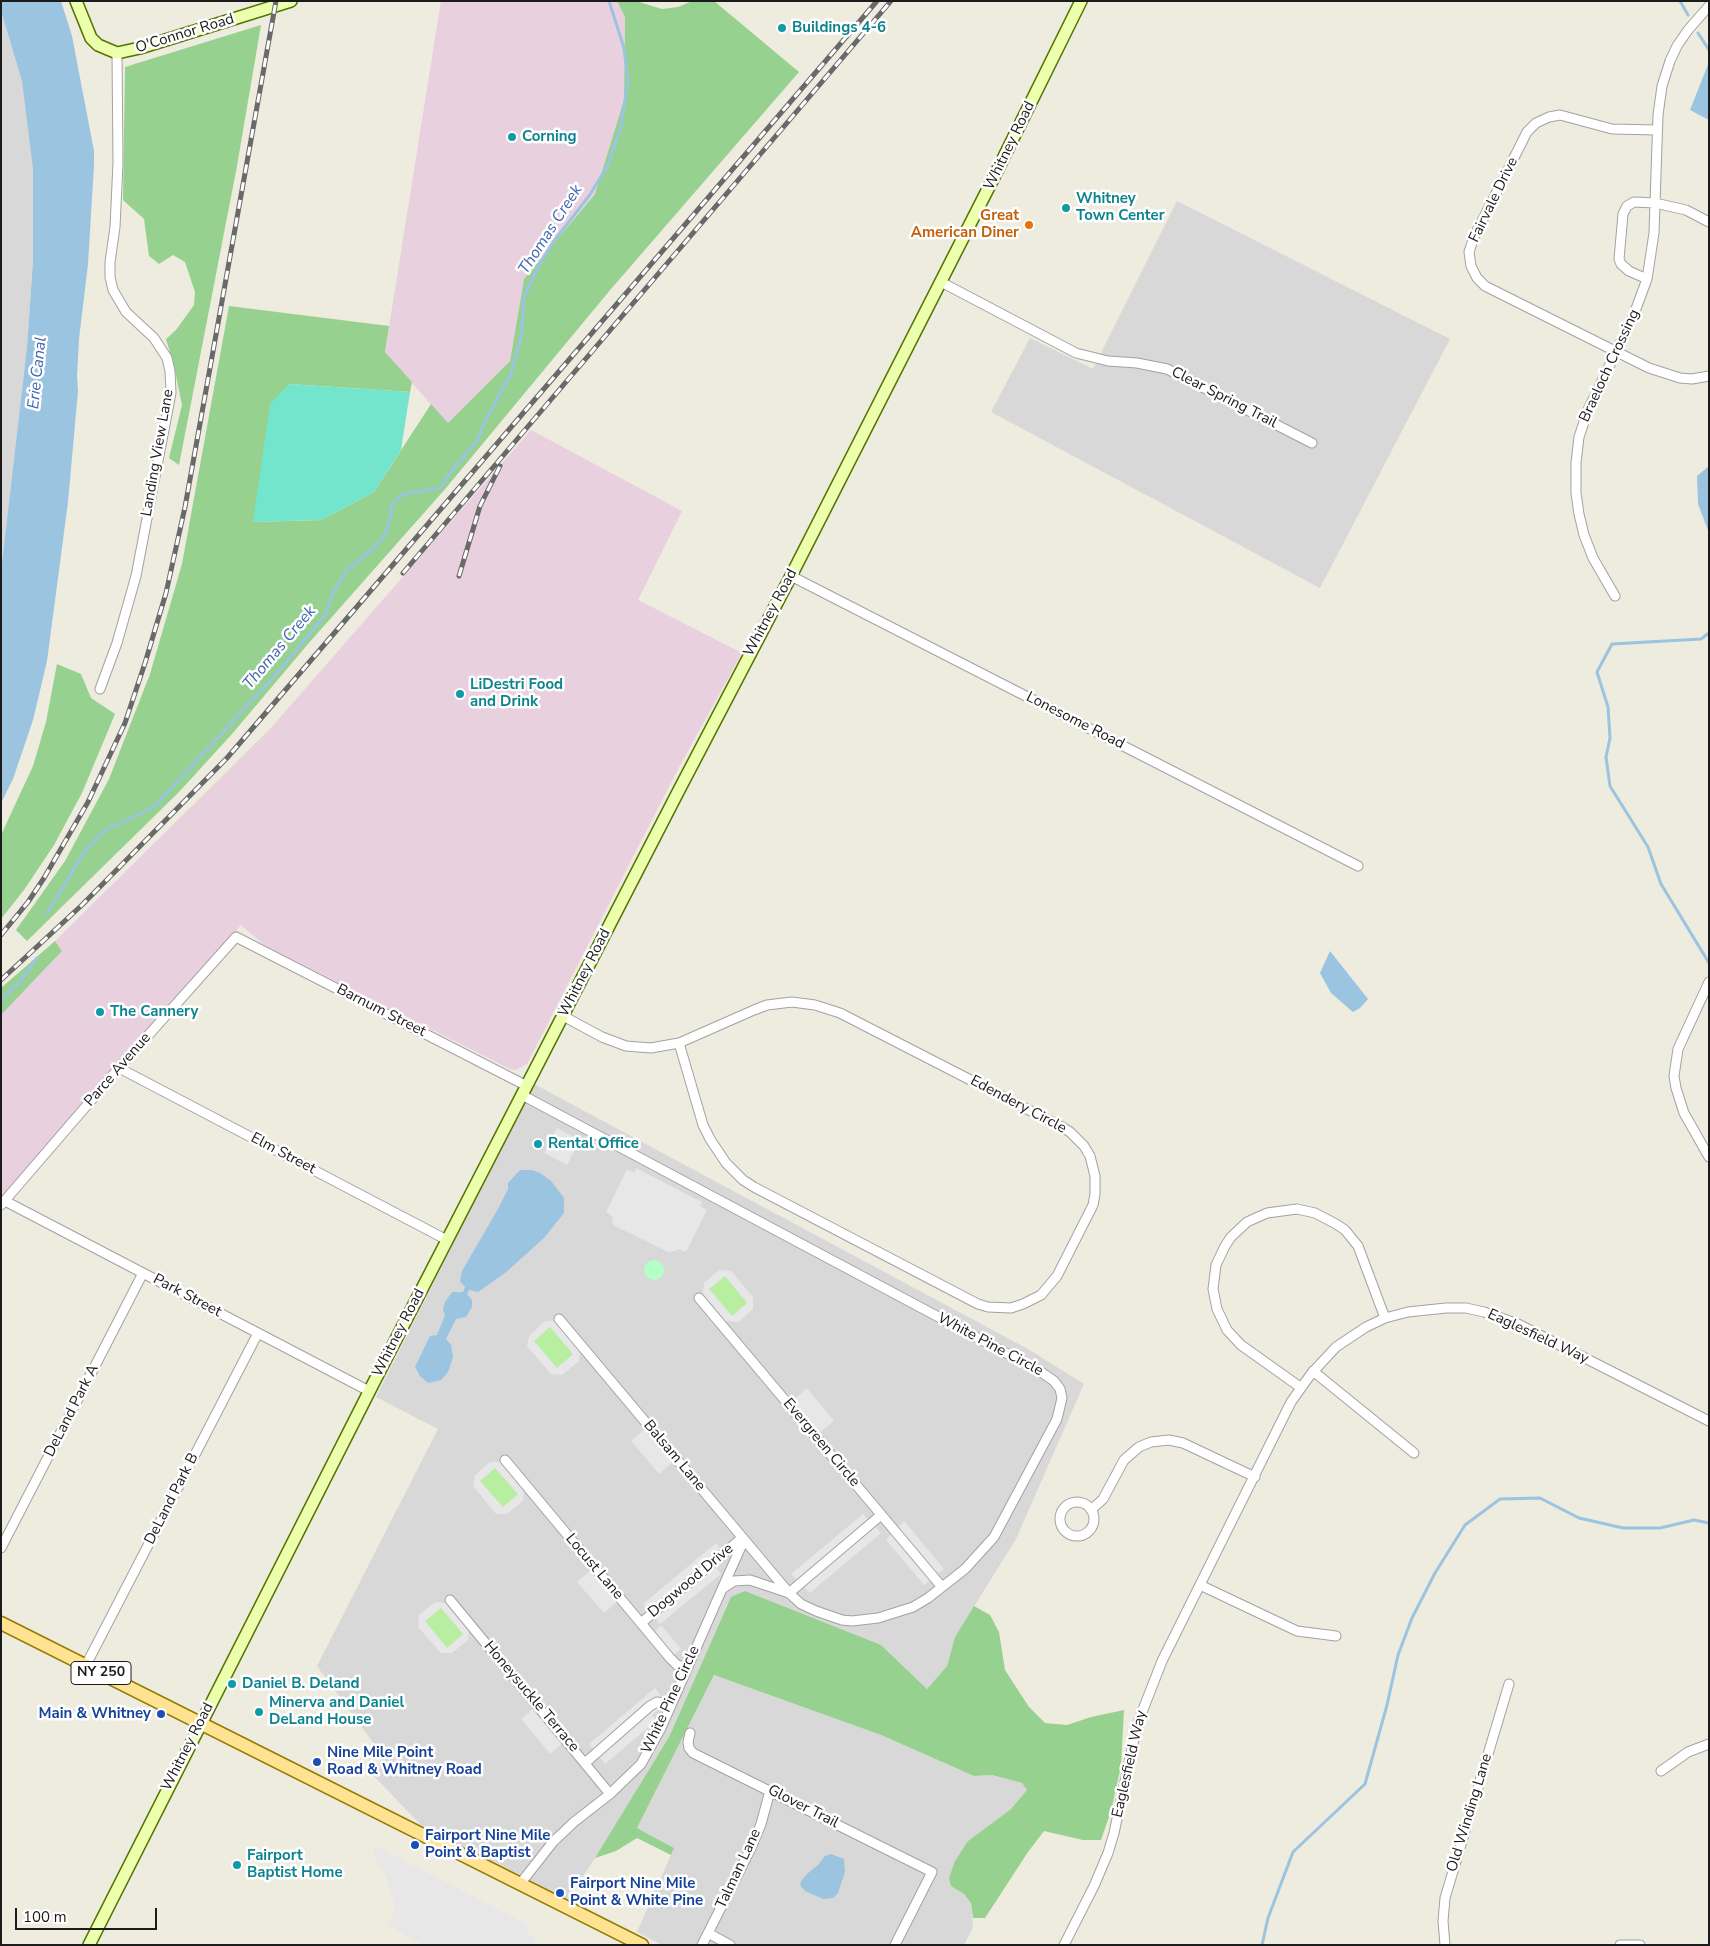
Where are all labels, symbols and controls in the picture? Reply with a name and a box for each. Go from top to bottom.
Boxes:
street label: O'Connor Road [133,10,237,58]
place label: Buildings 4-6 [792,19,886,37]
marker: Buildings 4-6 [776,22,788,34]
street label: Whitney Road [981,99,1039,193]
place label: Corning [522,128,577,146]
marker: Corning [506,131,518,143]
street label: Fairvale Drive [1466,154,1522,246]
water label: Thomas Creek [515,182,587,278]
place label: Whitney Town Center [1076,190,1165,225]
marker: Whitney Town Center [1060,202,1072,214]
place label: Great American Diner [911,207,1019,242]
marker: Great American Diner [1023,219,1035,231]
street label: Braeloch Crossing [1576,307,1644,425]
water label: Erie Canal [25,336,51,410]
street label: Clear Spring Trail [1168,364,1280,432]
street label: Landing View Lane [138,388,178,518]
street label: Whitney Road [740,566,802,660]
water label: Thomas Creek [240,602,320,694]
place label: LiDestri Food and Drink [470,676,563,711]
marker: LiDestri Food and Drink [454,688,466,700]
street label: Lonesome Road [1023,688,1127,754]
street label: Whitney Road [555,926,615,1020]
street label: Barnum Street [333,981,429,1041]
place label: The Cannery [110,1003,198,1021]
marker: The Cannery [94,1006,106,1018]
street label: Parce Avenue [81,1029,155,1111]
street label: Edendery Circle [967,1072,1069,1138]
street label: Elm Street [248,1129,318,1179]
place label: Rental Office [548,1135,639,1153]
marker: Rental Office [532,1138,544,1150]
street label: Park Street [150,1271,224,1321]
street label: Whitney Road [369,1286,429,1380]
street label: Eaglesfield Way [1485,1306,1591,1368]
street label: White Pine Circle [934,1310,1046,1380]
street label: DeLand Park A [41,1362,103,1460]
street label: Evergreen Circle [779,1395,863,1491]
street label: Balsam Lane [639,1417,709,1495]
street label: DeLand Park B [141,1450,203,1548]
street label: Locust Lane [561,1530,627,1604]
street label: Dogwood Drive [645,1540,737,1622]
street label: Honeysuckle Terrace [479,1638,583,1756]
street label: White Pine Circle [638,1643,704,1757]
road number: NY 250 [71,1662,131,1685]
place label: Daniel B. Deland [242,1675,359,1693]
marker: Daniel B. Deland [226,1678,238,1690]
place label: Minerva and Daniel DeLand House [269,1694,404,1729]
street label: Whitney Road [158,1700,218,1794]
place label: Main & Whitney [38,1705,151,1723]
marker: Minerva and Daniel DeLand House [253,1706,265,1718]
marker: Main & Whitney [155,1708,167,1720]
street label: Eaglesfield Way [1109,1709,1151,1819]
place label: Nine Mile Point Road & Whitney Road [327,1744,482,1779]
street label: Old Winding Lane [1443,1752,1497,1874]
marker: Nine Mile Point Road & Whitney Road [311,1756,323,1768]
street label: Glover Trail [764,1781,842,1833]
street label: Talman Lane [713,1826,765,1912]
place label: Fairport Nine Mile Point & Baptist [425,1827,550,1862]
marker: Fairport Nine Mile Point & Baptist [409,1839,421,1851]
place label: Fairport Baptist Home [247,1847,343,1882]
marker: Fairport Baptist Home [231,1859,243,1871]
place label: Fairport Nine Mile Point & White Pine [570,1875,703,1910]
marker: Fairport Nine Mile Point & White Pine [554,1887,566,1899]
scale bar [18,1898,160,1930]
text: 100 m [23,1907,67,1927]

